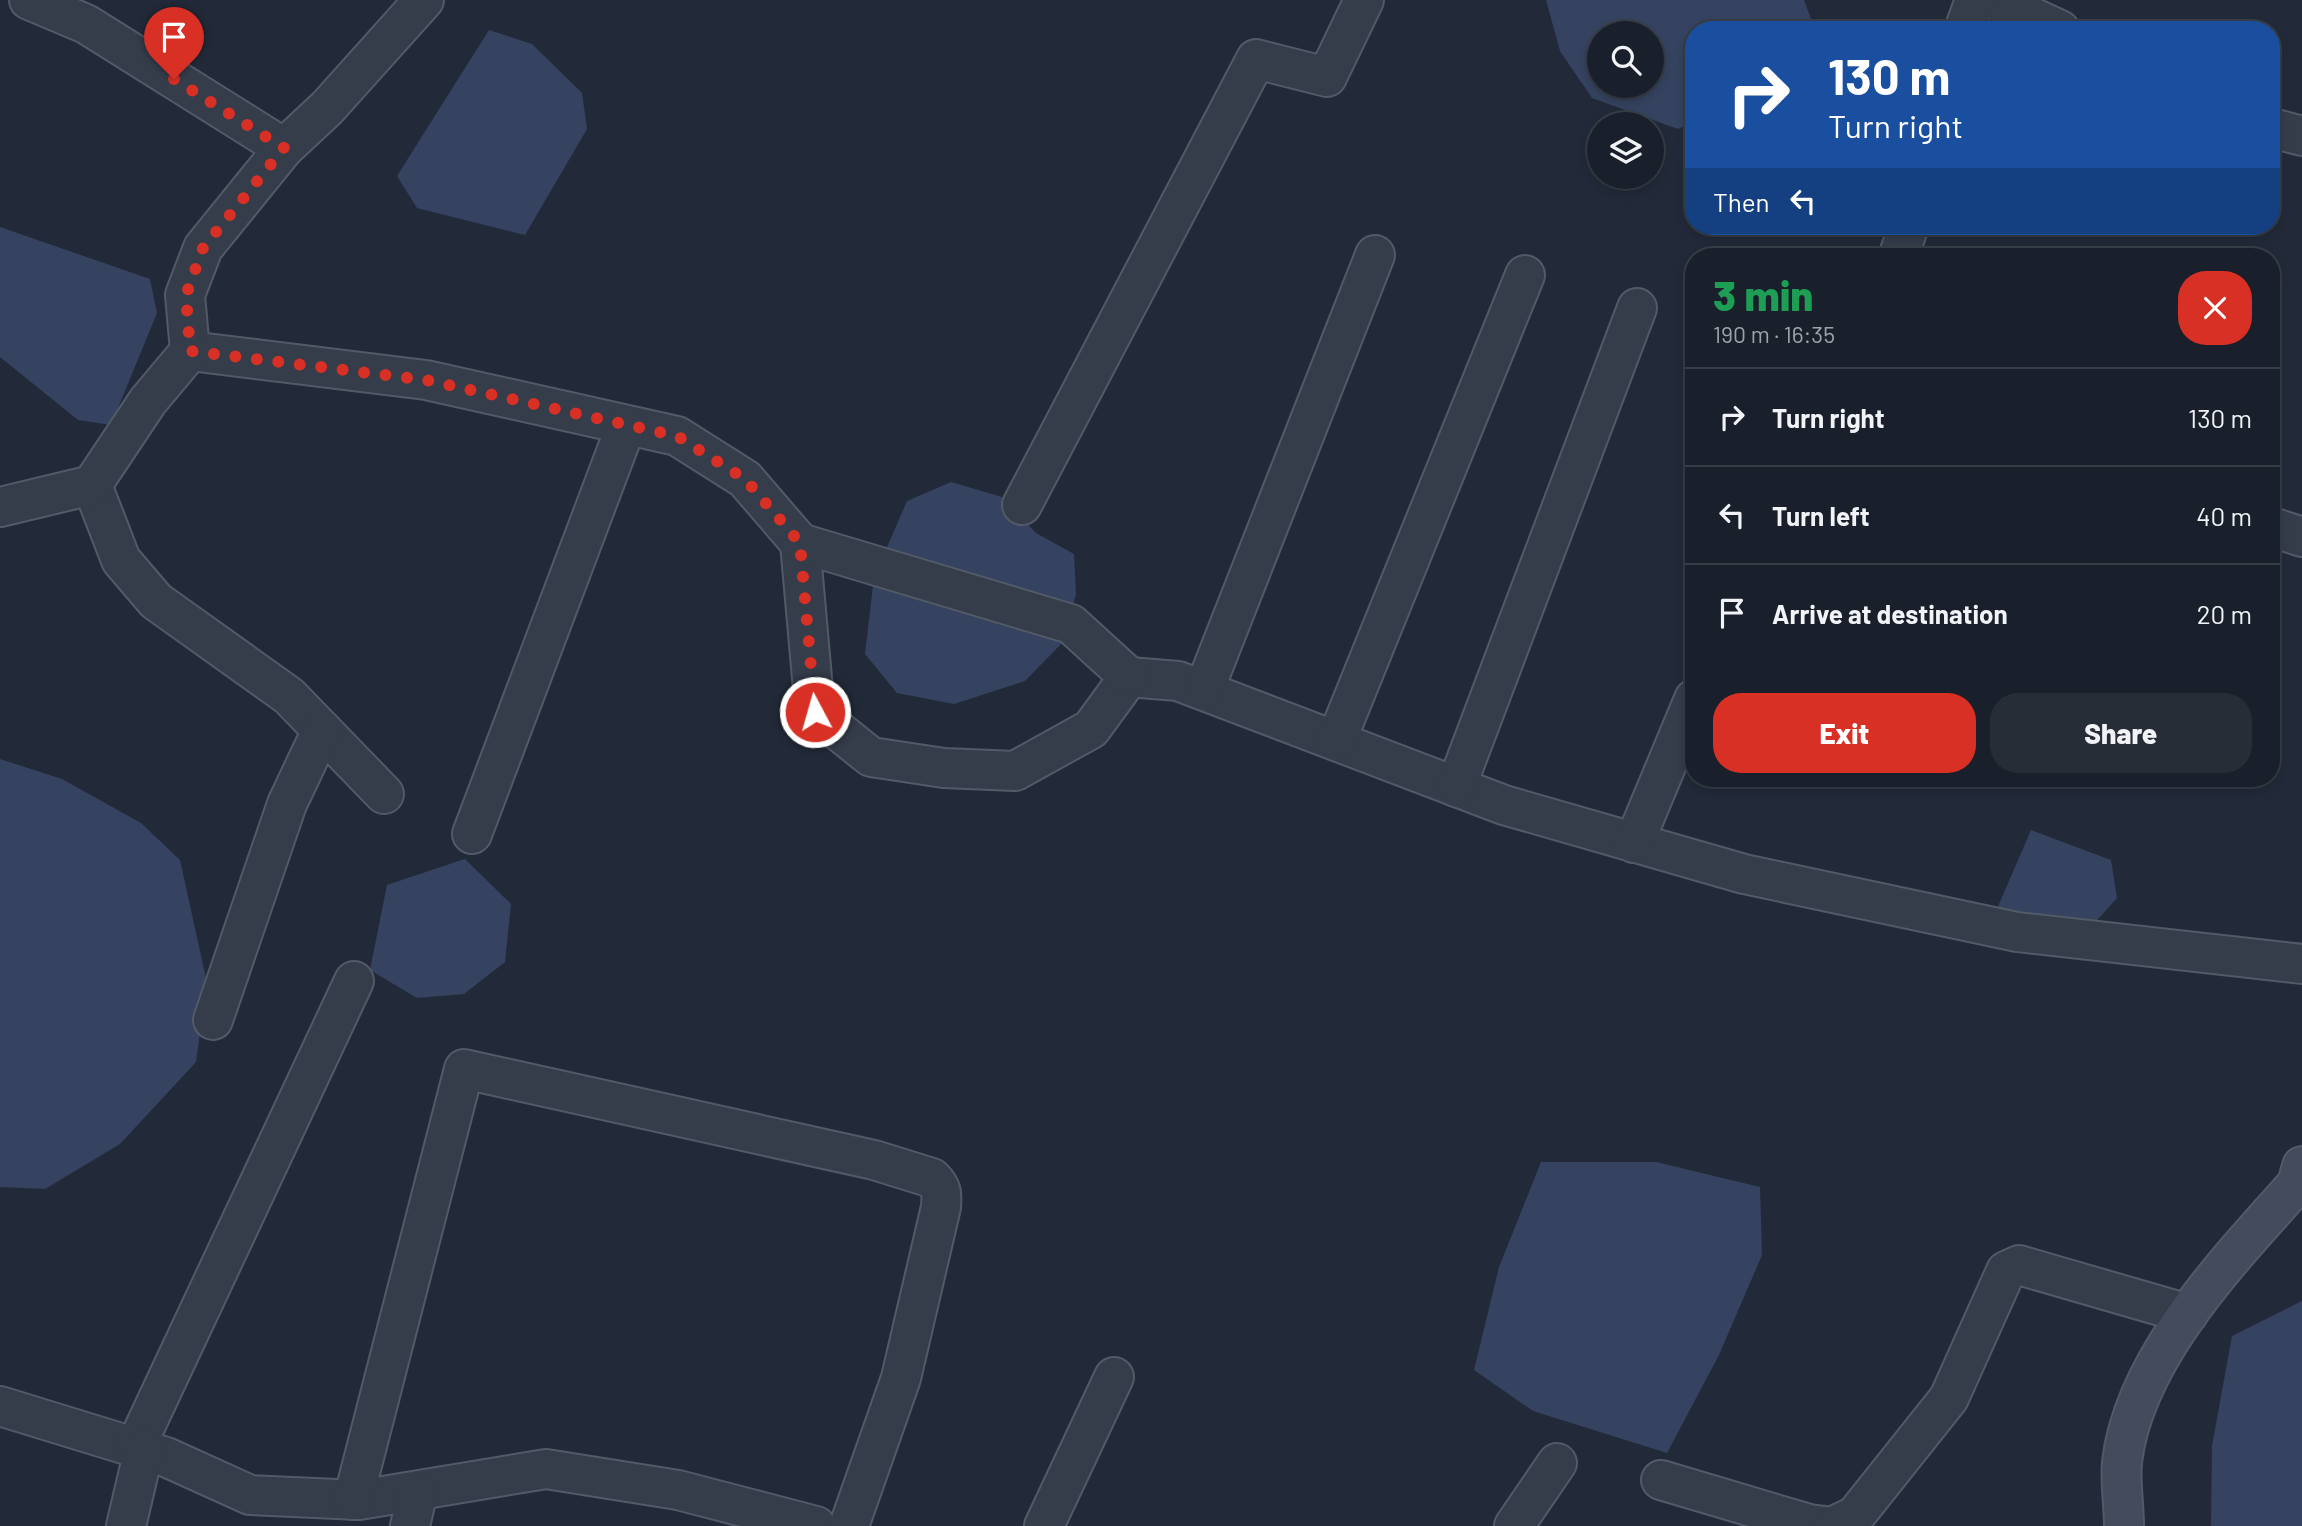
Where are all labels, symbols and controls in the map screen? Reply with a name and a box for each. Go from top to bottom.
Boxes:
pin [144,7,204,79]
icon: arrive [155,18,193,56]
map controls [1587,21,1664,189]
button: search [1587,21,1664,98]
text: 130 m [1828,46,1950,105]
icon: right [1713,49,1804,140]
text: Turn right [1828,106,1963,144]
button: layers [1587,112,1664,189]
icon: left [1784,182,1822,220]
text: Then [1713,186,1770,217]
text: 3 min [1713,269,1813,319]
button: close [2178,271,2252,345]
text: 190 m · 16:35 [1713,320,1835,348]
icon: right [1713,398,1751,436]
text: Turn right [1772,402,1885,433]
text: 130 m [2188,402,2252,433]
icon: left [1713,496,1751,534]
text: Turn left [1772,500,1870,531]
text: 40 m [2196,500,2252,531]
icon: arrive [1713,594,1751,632]
text: Arrive at destination [1772,598,2008,629]
text: 20 m [2197,598,2252,629]
position arrow [778,675,852,749]
button: Exit [1713,693,1976,773]
button: Share [1990,693,2252,773]

